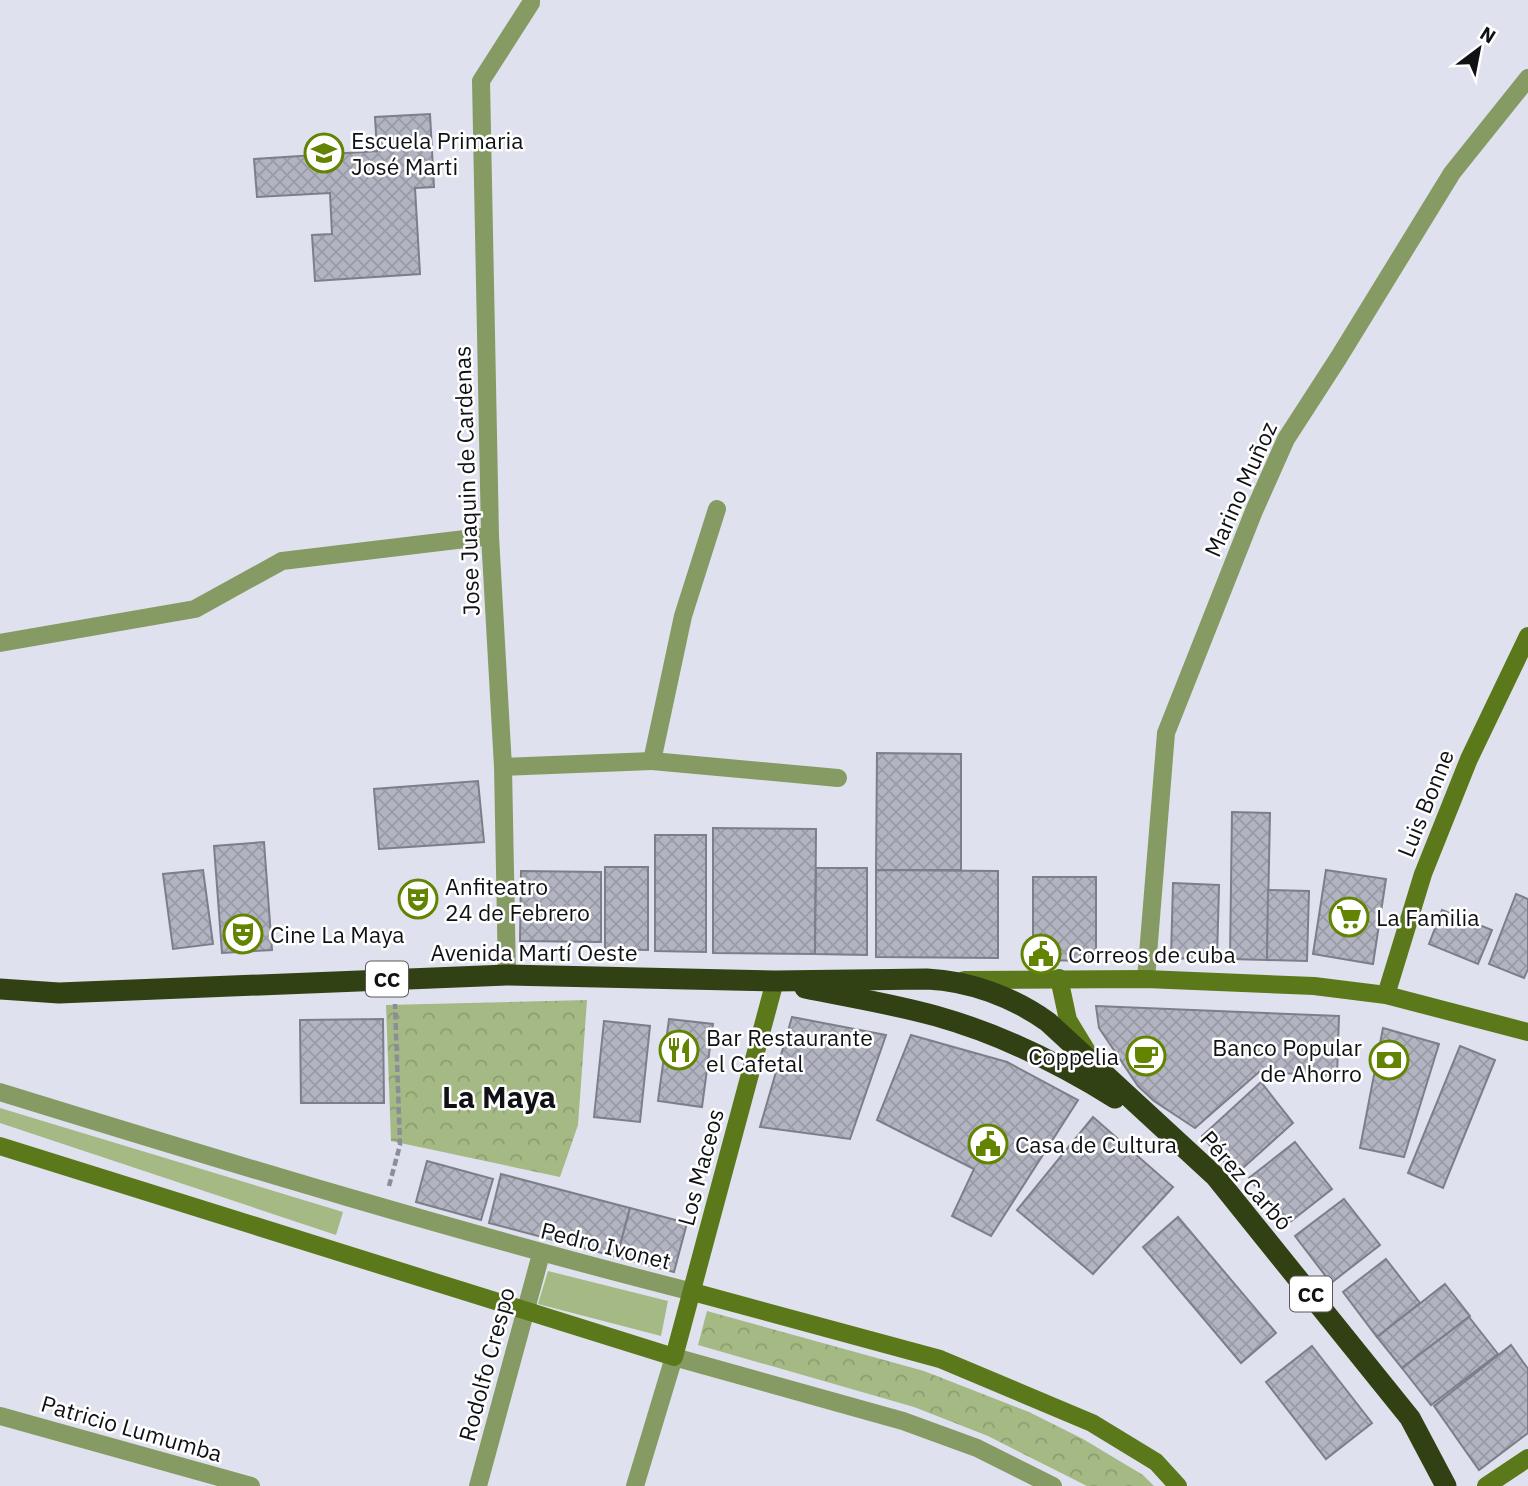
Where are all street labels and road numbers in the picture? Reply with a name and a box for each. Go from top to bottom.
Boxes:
street label: Jose Juaquin de Cardenas [446,345,486,617]
street label: Marino Muñoz [1197,417,1283,561]
street label: Luis Bonne [1390,745,1460,861]
street label: Avenida Martí Oeste [430,937,638,967]
road number: CC [366,962,408,996]
street label: Los Maceos [670,1105,730,1229]
street label: Pérez Carbó [1194,1124,1300,1236]
street label: Pedro Ivonet [538,1214,674,1276]
road number: CC [1290,1276,1332,1312]
street label: Rodolfo Crespo [451,1284,521,1444]
street label: Patricio Lumumba [38,1388,226,1468]

